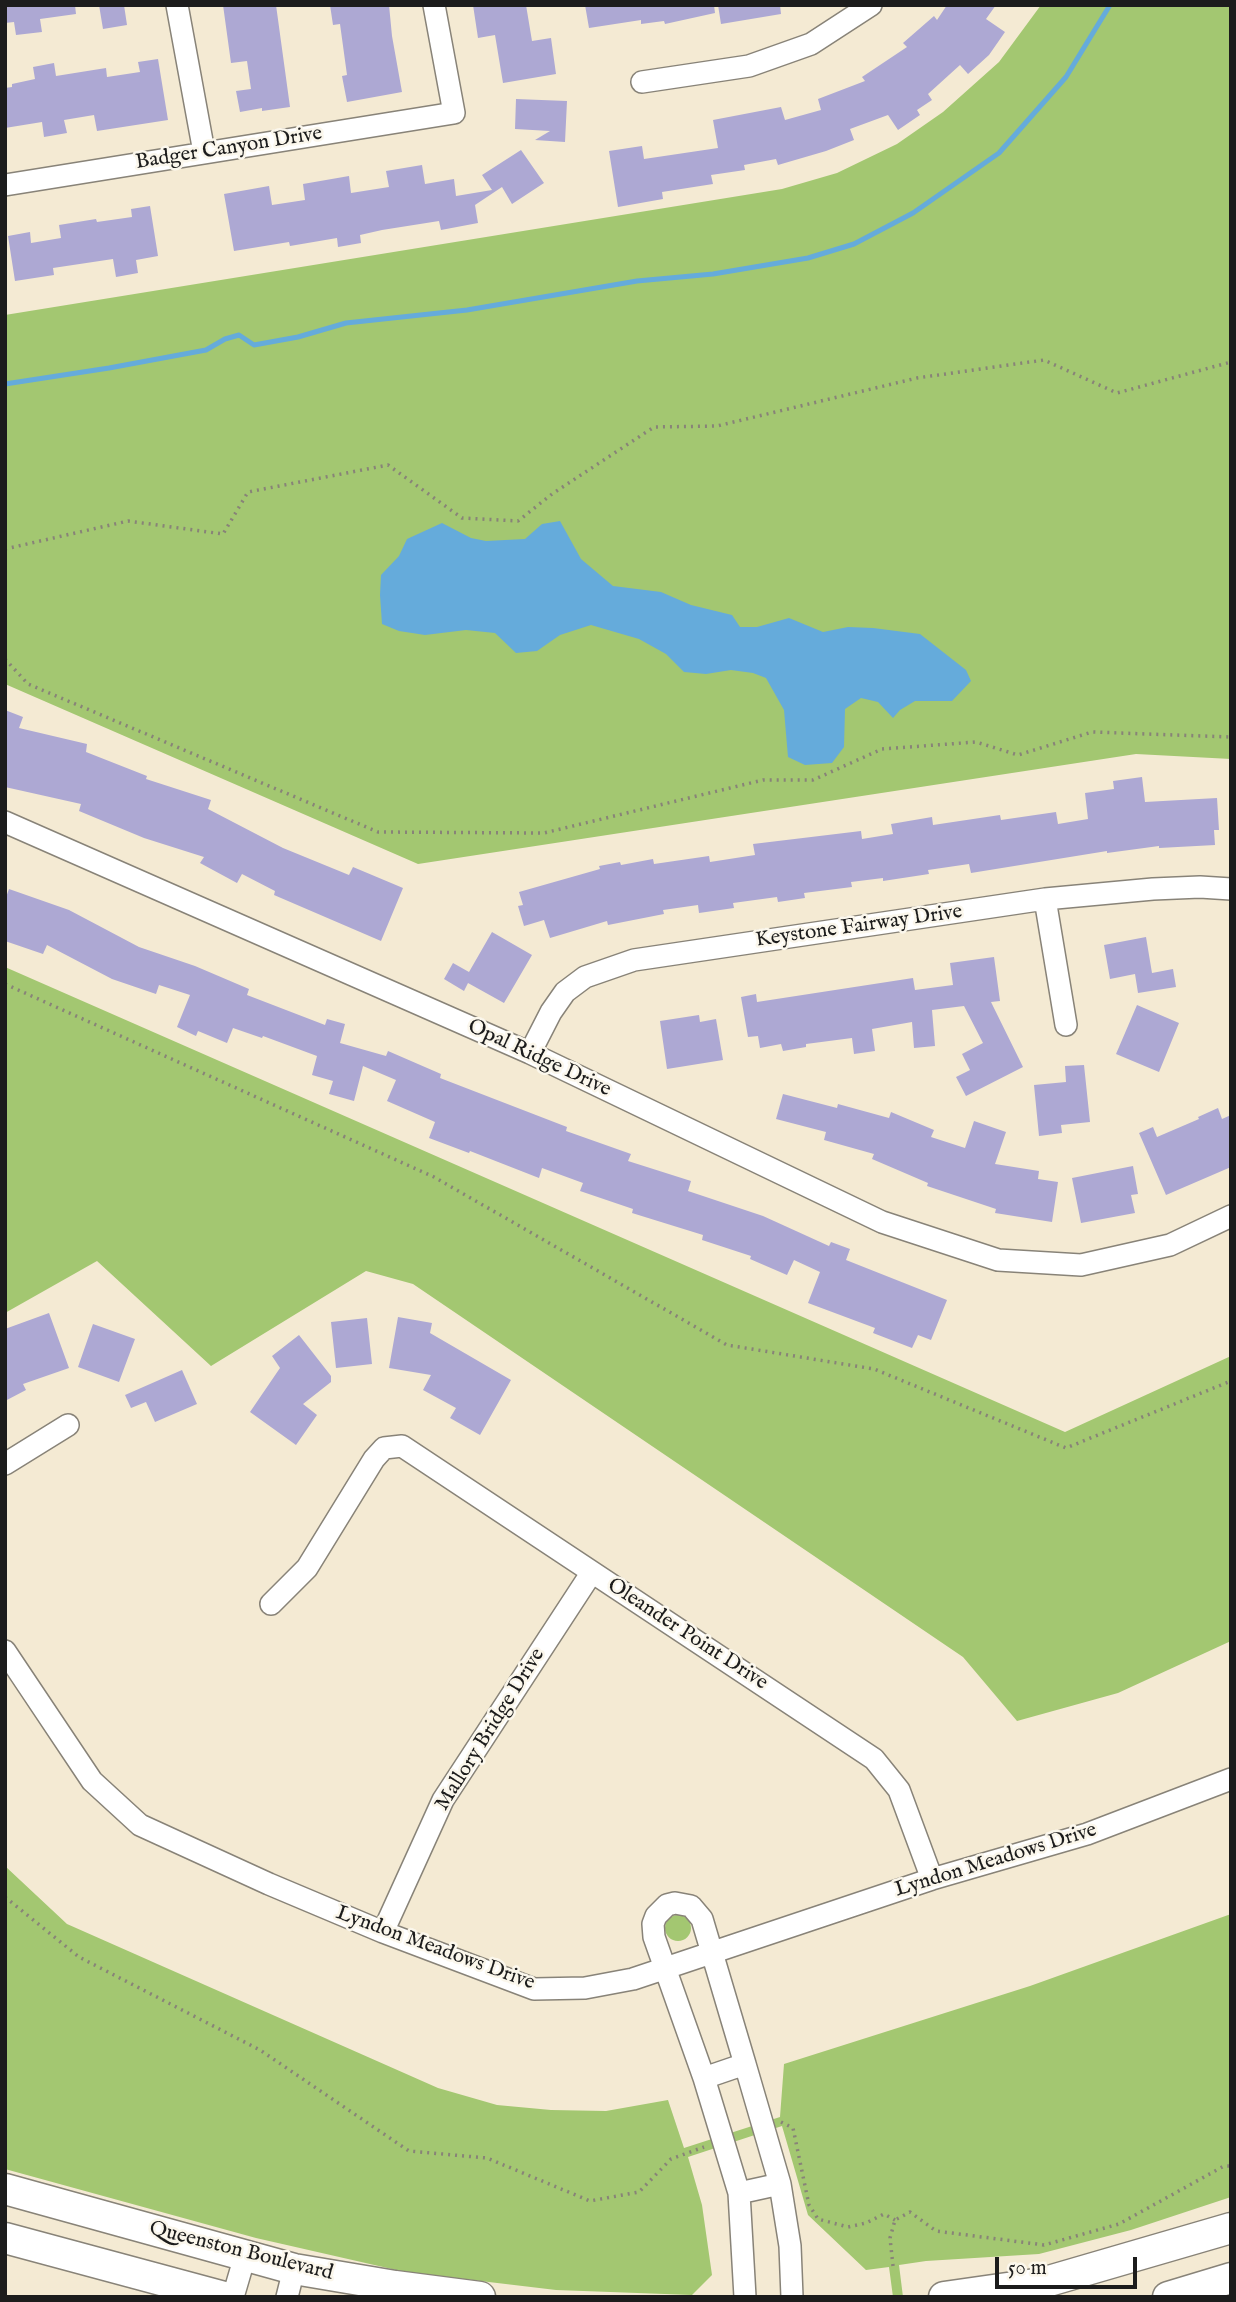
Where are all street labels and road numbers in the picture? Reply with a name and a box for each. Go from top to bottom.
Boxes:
street label: Badger Canyon Drive [134,122,324,176]
street label: Keystone Fairway Drive [754,900,964,954]
street label: Opal Ridge Drive [463,1015,615,1103]
street label: Oleander Point Drive [602,1574,772,1696]
street label: Mallory Bridge Drive [431,1644,551,1816]
street label: Lyndon Meadows Drive [892,1818,1100,1904]
street label: Lyndon Meadows Drive [332,1901,538,1997]
street label: Queenston Boulevard [146,2217,336,2287]

